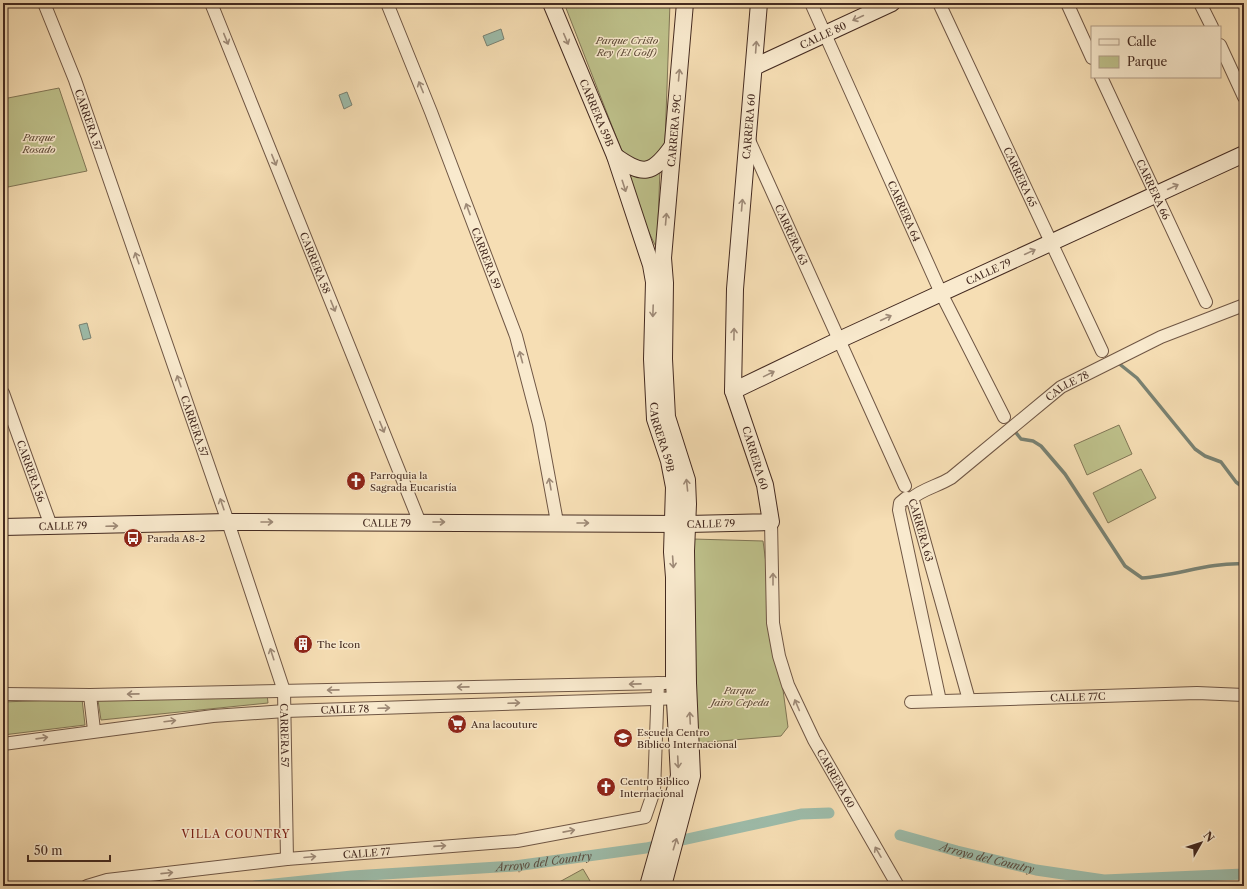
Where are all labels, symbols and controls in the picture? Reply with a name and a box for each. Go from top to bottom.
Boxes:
one-way arrow [853,15,865,22]
street label: CALLE 80 [797,19,848,51]
legend [1091,26,1221,78]
one-way arrow [223,33,230,45]
one-way arrow [562,33,570,45]
park label: Parque Cristo Rey (El Golf) [595,34,659,59]
text: Calle [1127,34,1157,49]
one-way arrow [752,41,759,54]
text: Parque [1127,54,1168,69]
one-way arrow [675,69,682,82]
street label: CARRERA 59B [577,77,617,149]
one-way arrow [417,82,425,94]
street label: CARRERA 57 [72,87,105,152]
street label: CARRERA 60 [739,93,758,160]
street label: CARRERA 59C [664,94,684,167]
park label: Parque Rosado [22,131,56,156]
street label: CARRERA 65 [1001,145,1040,209]
one-way arrow [271,153,279,165]
street label: CARRERA 66 [1134,157,1173,222]
one-way arrow [621,179,629,191]
street label: CARRERA 64 [885,179,924,244]
one-way arrow [1167,183,1179,190]
one-way arrow [738,199,745,212]
street label: CARRERA 63 [772,202,811,267]
one-way arrow [464,203,472,215]
one-way arrow [663,213,670,226]
street label: CARRERA 59 [469,226,504,291]
street label: CARRERA 58 [297,230,334,295]
one-way arrow [1023,248,1035,256]
one-way arrow [132,253,140,265]
street label: CALLE 79 [964,255,1013,287]
one-way arrow [330,300,338,312]
one-way arrow [649,304,657,317]
one-way arrow [880,314,892,321]
one-way arrow [730,328,738,341]
one-way arrow [517,351,525,364]
street label: CALLE 78 [1043,368,1091,404]
one-way arrow [762,370,774,377]
one-way arrow [175,376,183,388]
street label: CARRERA 57 [178,393,211,458]
street label: CARRERA 59B [648,402,677,473]
one-way arrow [378,421,386,433]
street label: CARRERA 60 [739,425,771,491]
street label: CARRERA 56 [14,438,48,504]
place label: Parroquia la Sagrada Eucaristía [370,469,458,494]
church icon: Parroquia la Sagrada Eucaristía [345,470,367,492]
one-way arrow [546,478,554,491]
one-way arrow [683,479,690,492]
street label: CARRERA 63 [905,496,936,563]
one-way arrow [218,498,225,511]
street label: CALLE 79 [363,516,411,529]
street label: CALLE 79 [686,516,736,531]
one-way arrow [260,518,273,526]
one-way arrow [432,518,445,526]
street label: CALLE 79 [39,519,88,533]
one-way arrow [576,519,589,527]
one-way arrow [105,522,118,529]
bus stop icon: Parada A8-2 [122,527,144,549]
place label: Parada A8-2 [147,532,206,545]
one-way arrow [670,555,677,568]
one-way arrow [769,573,777,586]
building icon: The Icon [292,633,314,655]
place label: The Icon [317,638,361,651]
one-way arrow [268,648,275,661]
one-way arrow [629,680,642,688]
one-way arrow [457,683,470,691]
park label: Parque Jairo Cepeda [708,684,769,709]
one-way arrow [327,686,340,694]
street label: CALLE 77C [1050,689,1106,704]
one-way arrow [127,691,140,698]
one-way arrow [507,699,520,706]
one-way arrow [793,700,800,712]
street label: CALLE 78 [320,702,370,716]
street label: CARRERA 57 [278,703,292,767]
one-way arrow [377,704,390,711]
one-way arrow [686,712,693,725]
supermarket icon: Ana lacouture [446,713,468,735]
one-way arrow [163,717,176,725]
place label: Ana lacouture [470,718,538,731]
place label: Escuela Centro Bíblico Internacional [637,726,737,751]
school or university icon: Escuela Centro Bíblico Internacional [612,727,634,749]
one-way arrow [35,734,48,742]
street label: CARRERA 60 [814,747,858,810]
one-way arrow [674,755,681,768]
place label: Centro Biblico Internacional [620,775,689,800]
church icon: Centro Biblico Internacional [595,776,617,798]
north arrow [1181,823,1221,863]
district label: VILLA COUNTRY [181,827,290,841]
one-way arrow [562,827,575,835]
text: N [1200,829,1217,845]
scale bar [28,837,110,863]
one-way arrow [672,838,679,851]
water label: Arroyo del Country [936,839,1036,876]
text: 50 m [34,843,63,858]
one-way arrow [433,843,446,850]
street label: CALLE 77 [342,844,391,861]
one-way arrow [874,846,882,858]
water label: Arroyo del Country [493,848,593,874]
one-way arrow [303,854,316,861]
one-way arrow [160,869,173,877]

